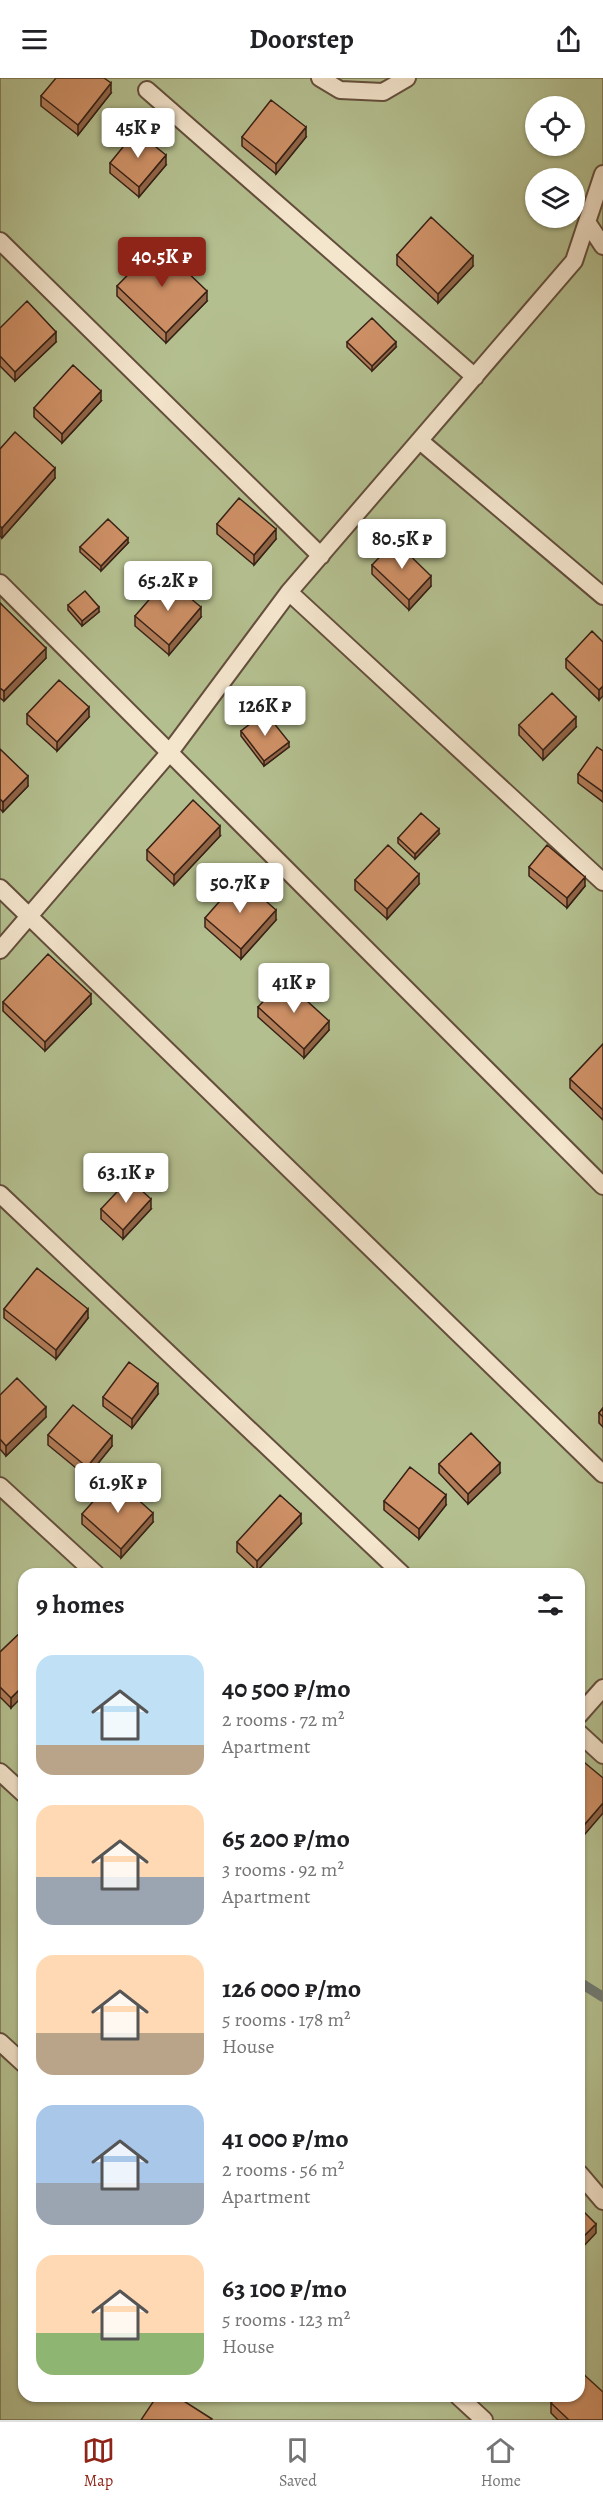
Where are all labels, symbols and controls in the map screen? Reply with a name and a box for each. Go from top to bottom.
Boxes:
text: Doorstep [249,21,354,57]
icon: menu [18,23,51,56]
icon: share [552,23,585,56]
map controls [525,96,585,228]
button: locate [525,96,585,156]
pin: 45K ₽ [96,108,180,159]
text: 45K ₽ [116,114,160,141]
button: layers [525,168,585,228]
pin: 40.5K ₽ [107,237,217,288]
text: 40.5K ₽ [132,243,192,270]
pin: 80.5K ₽ [347,519,457,570]
text: 80.5K ₽ [372,525,432,552]
pin: 65.2K ₽ [113,561,223,612]
text: 65.2K ₽ [138,567,198,594]
pin: 126K ₽ [216,686,314,737]
text: 126K ₽ [239,692,291,719]
pin: 50.7K ₽ [185,863,295,914]
text: 50.7K ₽ [210,869,270,896]
pin: 41K ₽ [252,963,336,1014]
text: 41K ₽ [272,969,316,996]
pin: 63.1K ₽ [71,1153,181,1204]
text: 63.1K ₽ [97,1159,155,1186]
pin: 61.9K ₽ [63,1463,173,1514]
text: 61.9K ₽ [89,1469,147,1496]
text: 9 homes [36,1587,125,1622]
icon: filters [534,1588,567,1621]
text: 40 500 ₽/mo [222,1671,351,1706]
icon: home [84,1679,156,1751]
text: 2 rooms · 72 m² [222,1706,344,1733]
text: Apartment [222,1733,311,1760]
text: 65 200 ₽/mo [222,1821,350,1856]
icon: home [84,1829,156,1901]
text: 3 rooms · 92 m² [222,1856,344,1883]
text: Apartment [222,1883,311,1910]
text: 126 000 ₽/mo [222,1971,361,2006]
icon: home [84,1979,156,2051]
text: 5 rooms · 178 m² [222,2006,351,2033]
text: House [222,2033,274,2060]
text: 41 000 ₽/mo [222,2121,349,2156]
icon: home [84,2129,156,2201]
text: 2 rooms · 56 m² [222,2156,344,2183]
text: Apartment [222,2183,311,2210]
text: 63 100 ₽/mo [222,2271,347,2306]
icon: home [84,2279,156,2351]
text: 5 rooms · 123 m² [222,2306,350,2333]
text: House [222,2333,274,2360]
tab: Map [82,2434,115,2492]
tab: Saved [279,2434,317,2492]
tab: Home [481,2434,521,2492]

